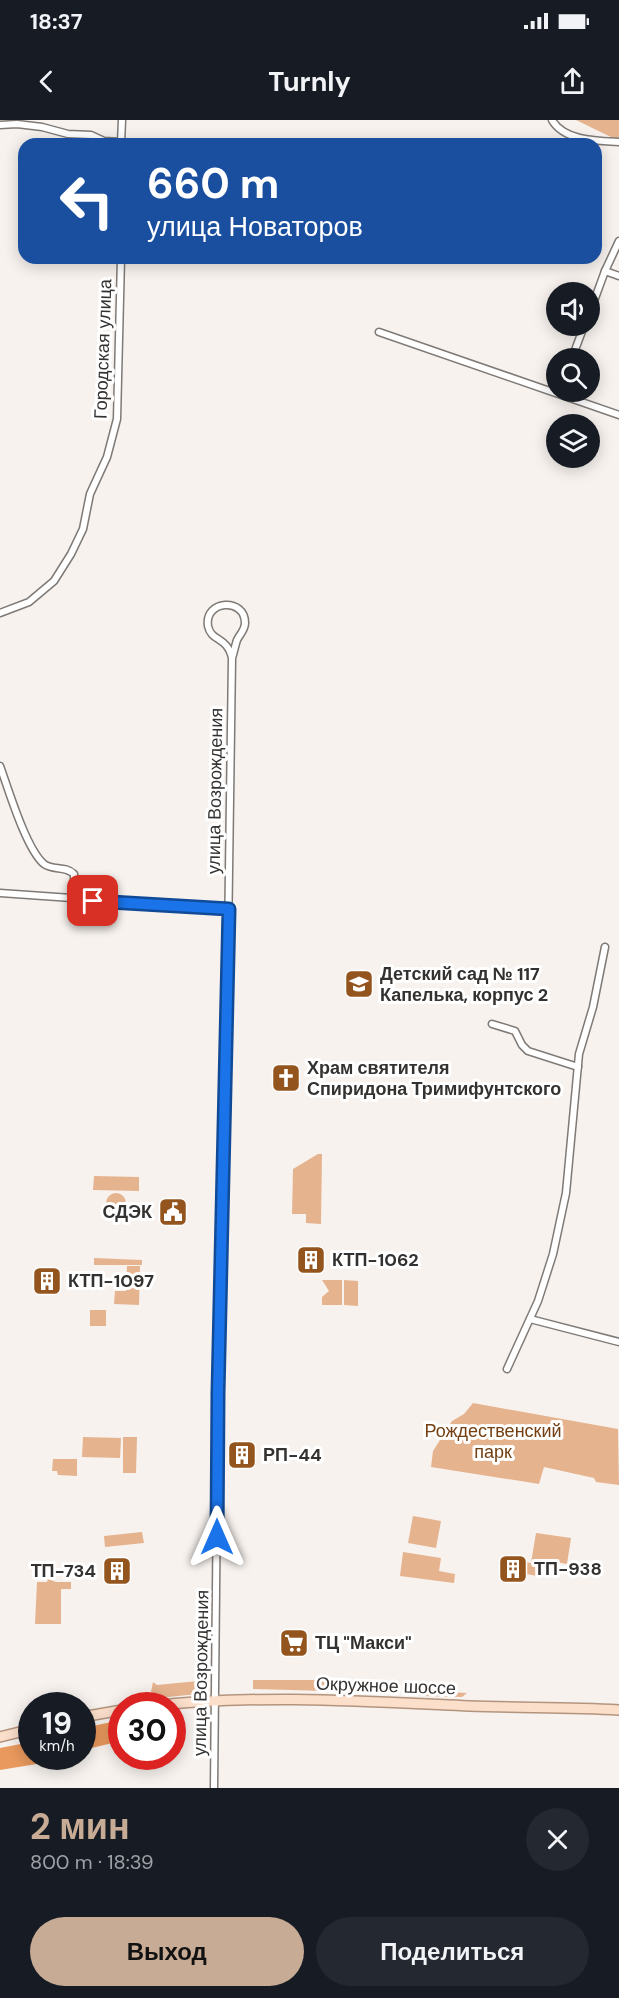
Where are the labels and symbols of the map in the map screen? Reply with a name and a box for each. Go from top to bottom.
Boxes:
street label: Городская улица [89,278,117,419]
street label: улица Возрождения [202,708,228,874]
pin [67,875,118,926]
place label: Детский сад № 117 Капелька, корпус 2 [380,962,548,1007]
school or university icon: Детский сад № 117 Капелька, корпус 2 [343,968,375,1000]
place label: Храм святителя Спиридона Тримифунтского [307,1056,561,1101]
church icon: Храм святителя Спиридона Тримифунтского [270,1062,302,1094]
public building icon: СДЭК [157,1196,189,1228]
place label: СДЭК [103,1200,153,1224]
building icon: КТП-1062 [295,1244,327,1276]
place label: КТП-1062 [332,1248,419,1272]
building icon: КТП-1097 [31,1265,63,1297]
place label: КТП-1097 [68,1269,154,1293]
park label: Рождественский парк [424,1419,562,1464]
building icon: РП-44 [226,1439,258,1471]
place label: РП-44 [263,1443,322,1467]
position arrow [185,1505,249,1569]
building icon: ТП-938 [497,1553,529,1585]
building icon: ТП-734 [101,1555,133,1587]
place label: ТП-938 [534,1557,602,1581]
place label: ТП-734 [31,1559,96,1583]
street label: улица Возрождения [188,1590,214,1756]
supermarket icon: ТЦ "Макси" [278,1627,310,1659]
place label: ТЦ "Макси" [315,1631,412,1655]
street label: Окружное шоссе [316,1672,456,1700]
speed limit sign: 30 [108,1692,186,1770]

